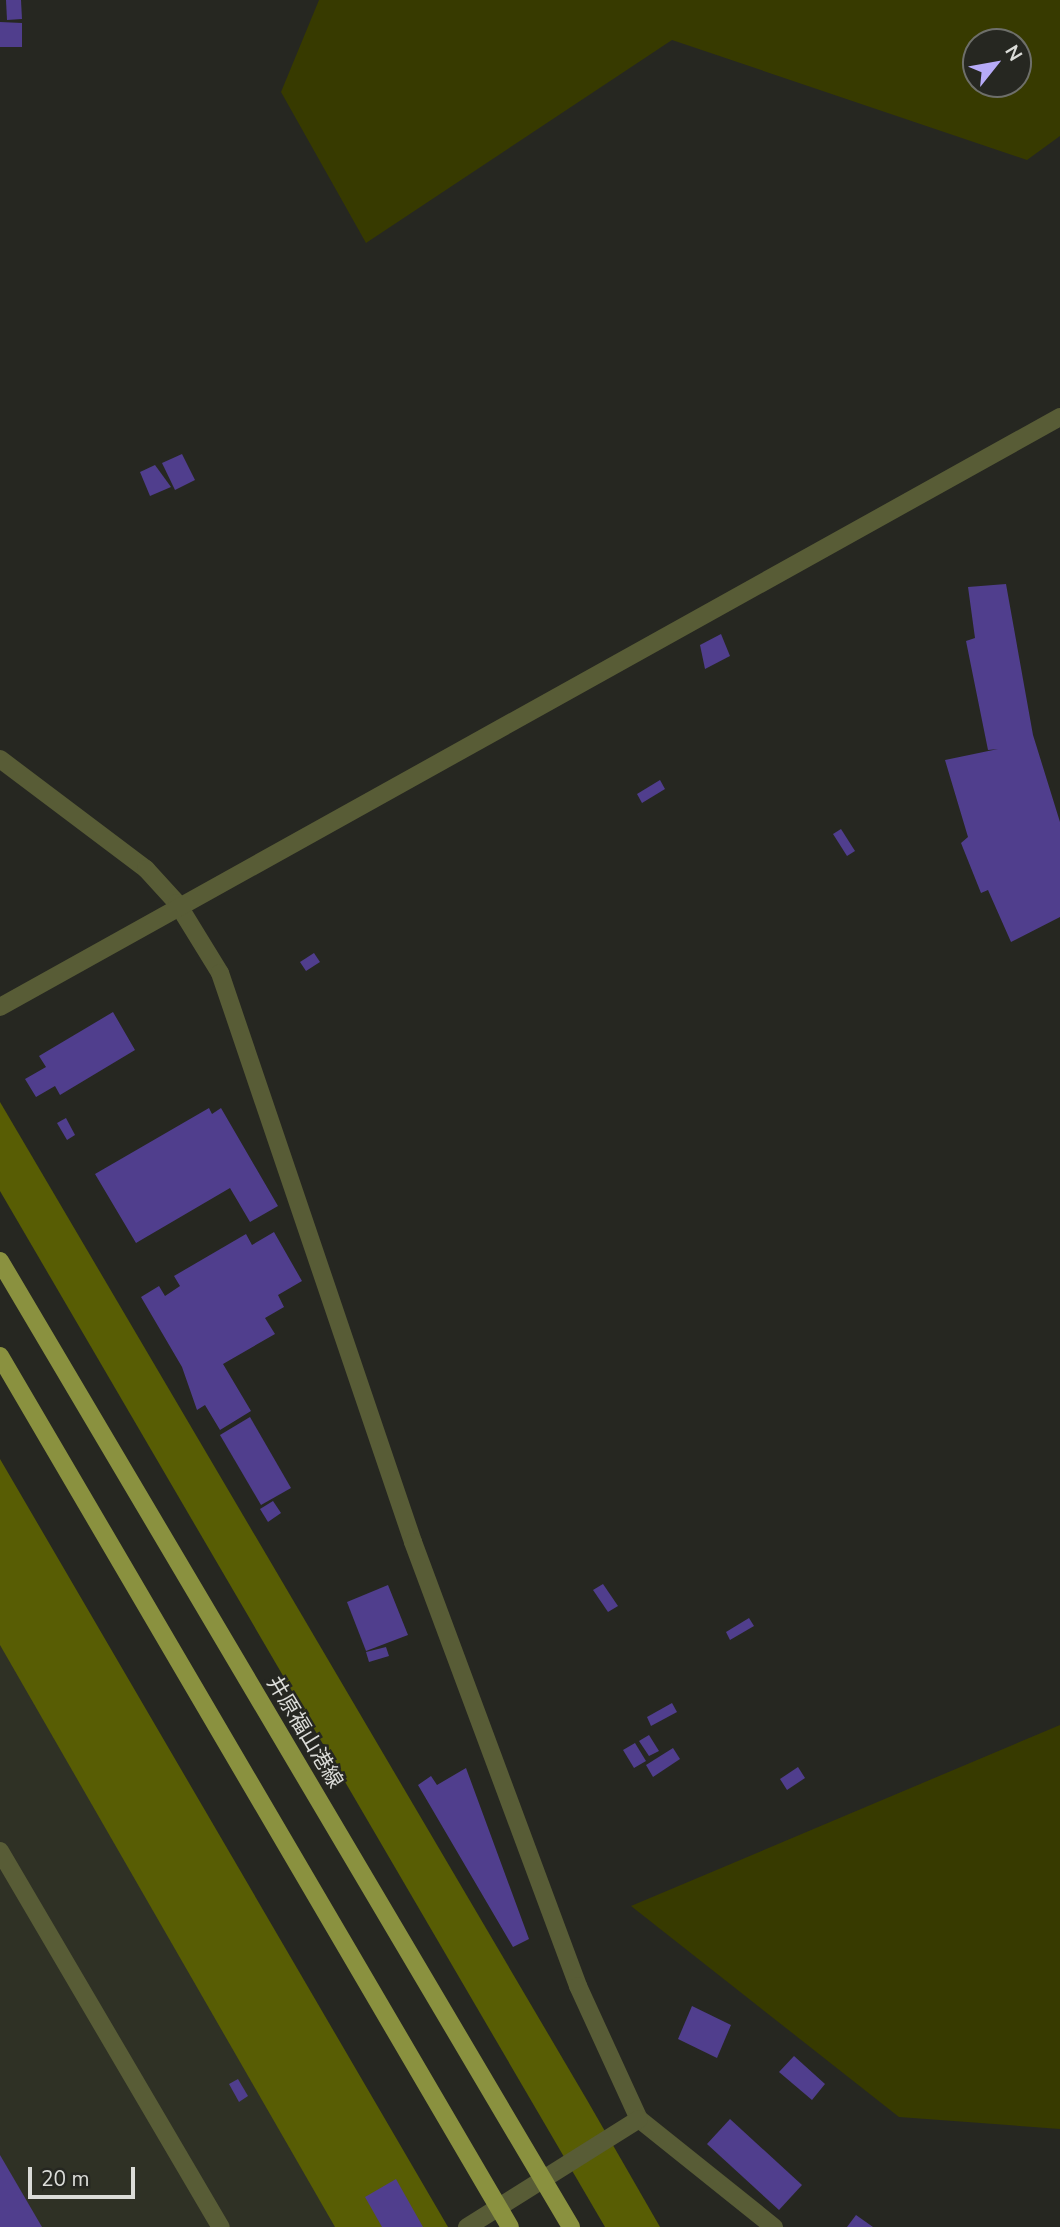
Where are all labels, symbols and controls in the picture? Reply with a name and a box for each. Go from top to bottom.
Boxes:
north arrow [962,28,1032,98]
text: N [998,40,1028,66]
street label: 井原福山港線 [262,1672,348,1792]
scale bar [32,2154,138,2198]
text: 20 m [41,2165,90,2193]

